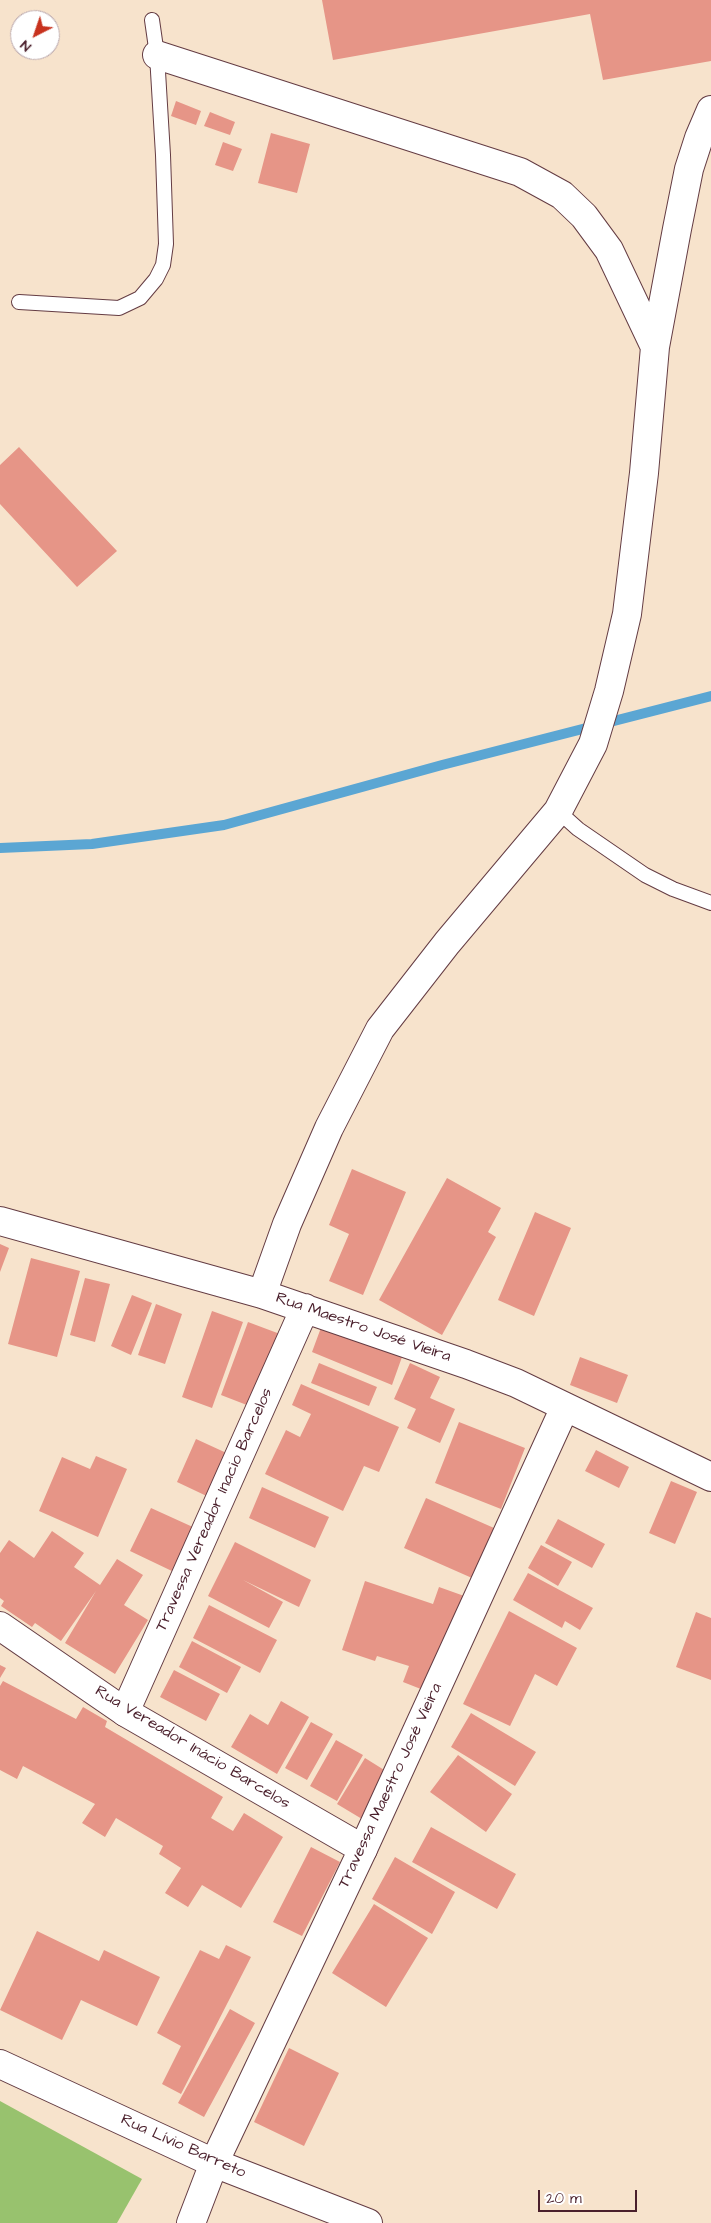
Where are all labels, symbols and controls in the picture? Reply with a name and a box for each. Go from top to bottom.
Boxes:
north arrow [10,10,60,60]
text: N [16,35,36,56]
street label: Rua Maestro José Vieira [273,1289,453,1367]
street label: Travessa Vereador Inacio Barcelos [152,1385,278,1635]
street label: Travessa Maestro José Vieira [335,1680,447,1892]
street label: Rua Vereador Inácio Barcelos [91,1682,293,1814]
street label: Rua Lívio Barreto [117,2111,249,2183]
scale bar [541,2180,640,2212]
text: 20 m [546,2188,582,2209]

